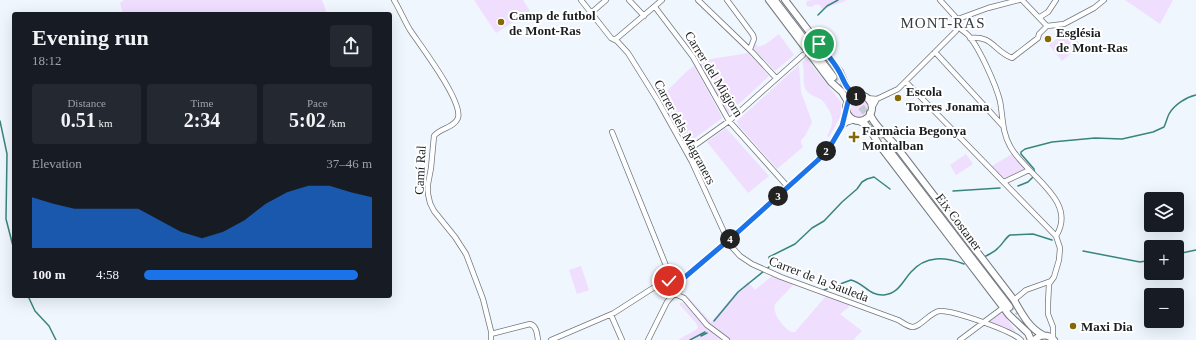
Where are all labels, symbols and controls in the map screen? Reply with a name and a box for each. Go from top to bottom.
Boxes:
place label: Camp de futbol de Mont-Ras [509,8,596,38]
district label: MONT-RAS [901,15,985,31]
marker: Camp de futbol de Mont-Ras [496,17,506,27]
text: Evening run [32,25,149,50]
button: share [330,25,372,67]
place label: Església de Mont-Ras [1056,25,1128,55]
pin [802,27,836,61]
street label: Carrer del Migjorn [682,28,747,120]
icon: arrive [808,33,830,55]
marker: Església de Mont-Ras [1043,34,1053,44]
text: 18:12 [32,53,62,68]
street label: Carrer dels Magraners [651,77,719,187]
place label: Escola Torres Jonama [906,84,990,114]
pin: 1 [846,86,866,106]
text: 1 [853,90,859,102]
marker: Escola Torres Jonama [893,93,903,103]
text: Distance [67,97,106,109]
text: Time [191,97,213,109]
text: Pace [307,97,328,109]
text: 0.51 [61,109,96,131]
text: 2:34 [184,109,220,131]
text: 5:02 [289,109,326,131]
text: km [96,117,113,129]
text: /km [326,117,346,129]
place label: Farmàcia Begonya Montalban [862,123,967,153]
marker: Farmàcia Begonya Montalban [849,132,859,142]
pin: 2 [816,141,836,161]
street label: Camí Ral [411,145,429,195]
text: 2 [823,145,829,157]
text: Elevation [32,156,82,171]
text: 37–46 m [326,156,372,171]
pin: 3 [768,186,788,206]
text: 3 [775,190,781,202]
street label: Eix Costaner [933,191,986,254]
map controls [1144,192,1184,328]
button: layers [1144,192,1184,232]
pin: 4 [720,229,740,249]
text: 4 [727,233,733,245]
button: + [1144,240,1184,280]
street label: Carrer de la Sauleda [767,253,871,305]
pin [652,264,686,298]
text: 100 m [32,267,66,282]
text: 4:58 [96,267,119,282]
icon: check [658,270,680,292]
button: − [1144,288,1184,328]
place label: Maxi Dia [1081,319,1133,334]
marker: Maxi Dia [1068,321,1078,331]

